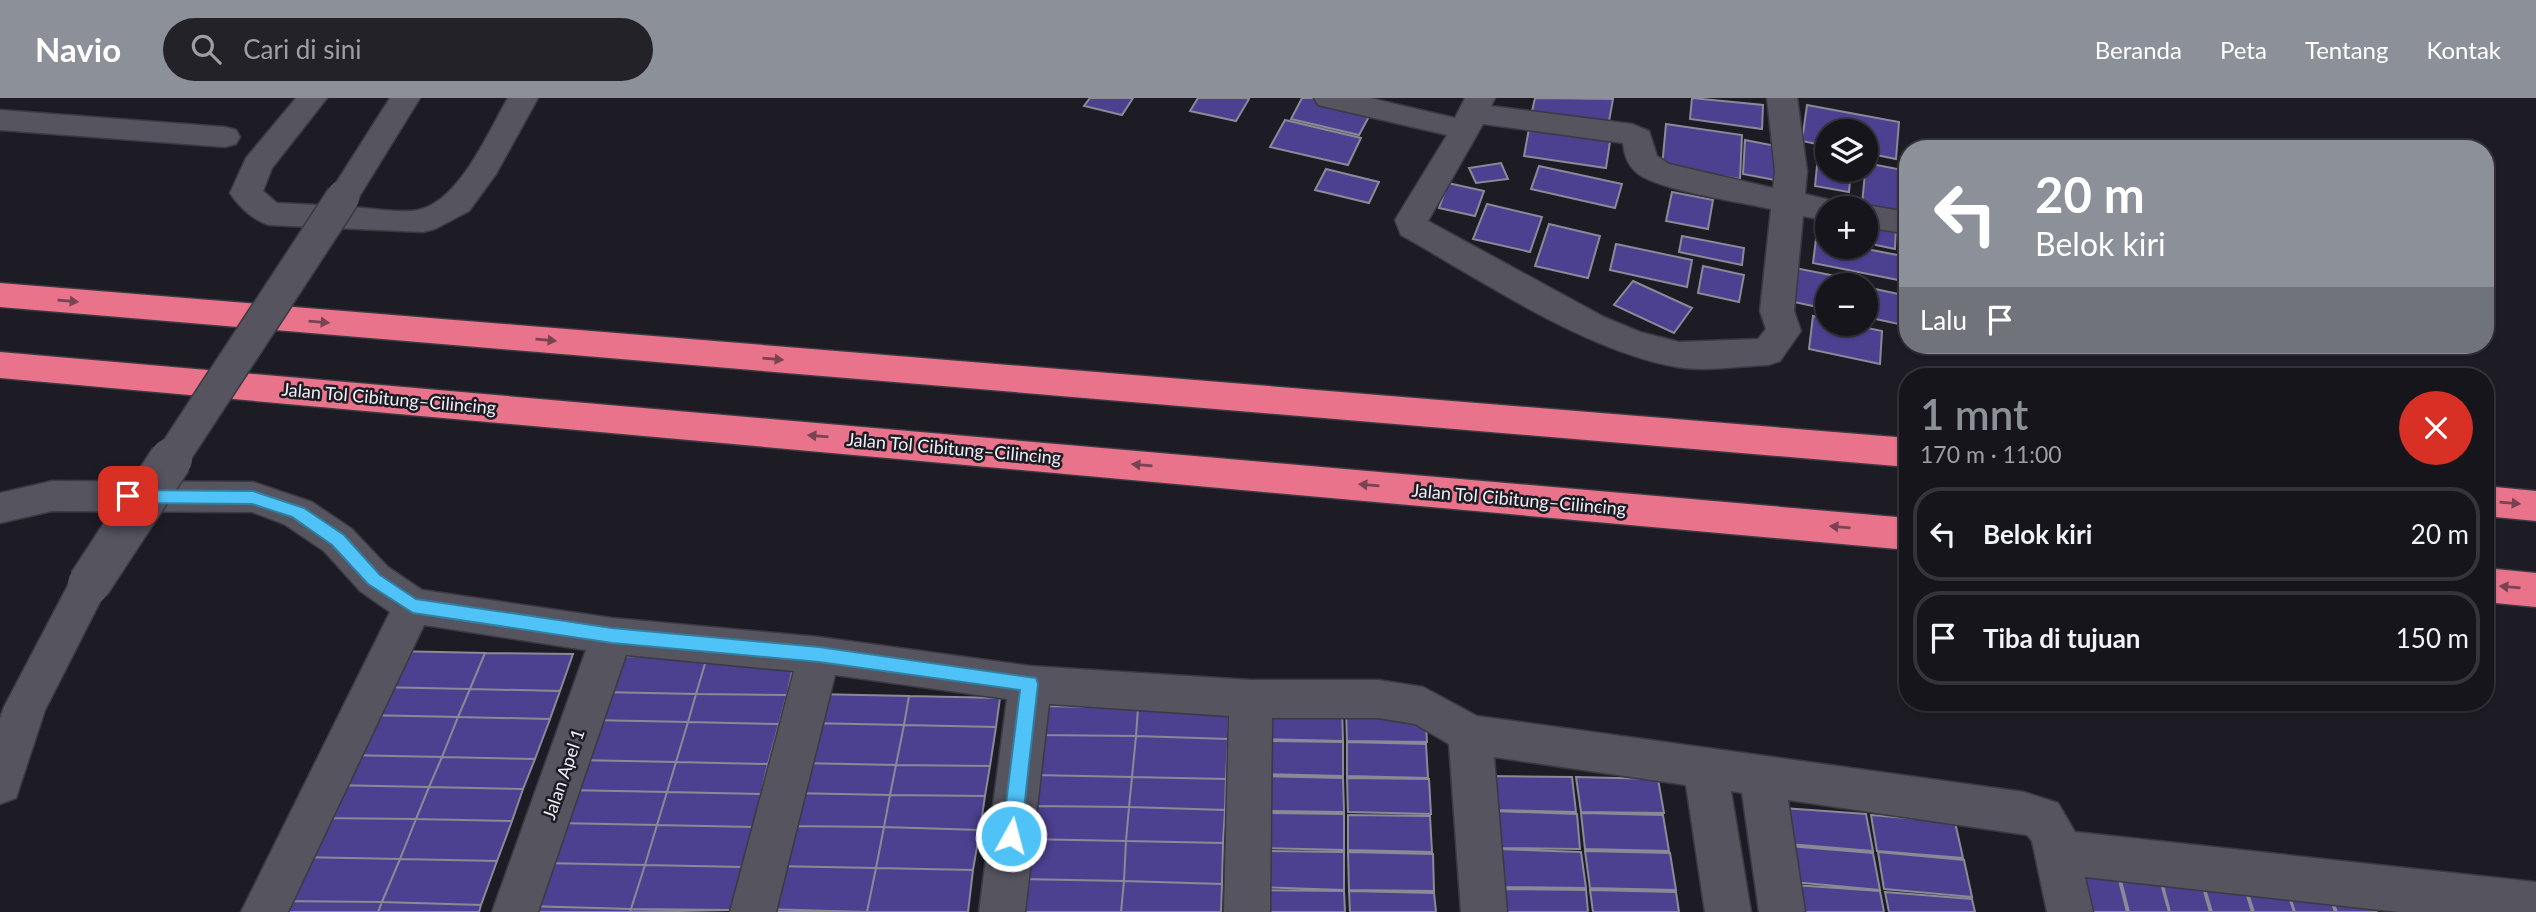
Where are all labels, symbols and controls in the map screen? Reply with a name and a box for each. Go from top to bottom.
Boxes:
search box [163,18,653,81]
text: Navio [35,29,121,69]
icon: search [187,30,225,68]
text: Cari di sini [243,33,361,65]
text: Beranda [2095,35,2182,64]
text: Peta [2220,35,2267,64]
text: Tentang [2305,35,2388,64]
text: Kontak [2426,35,2501,64]
map controls [1815,119,1878,336]
button: layers [1815,119,1878,182]
text: 20 m [2035,165,2145,223]
icon: left [1920,168,2011,259]
button: + [1815,196,1878,259]
text: Belok kiri [2035,224,2166,263]
button: − [1815,273,1878,336]
one-way arrow [57,296,79,307]
icon: arrive [1981,301,2019,339]
text: Lalu [1920,304,1967,336]
one-way arrow [308,317,330,328]
one-way arrow [535,335,557,346]
one-way arrow [762,354,784,365]
street label: Jalan Tol Cibitung–Cilincing [281,378,497,418]
text: 1 mnt [1920,389,2028,439]
button: close [2399,391,2473,465]
street label: Jalan Tol Cibitung–Cilincing [846,428,1062,468]
one-way arrow [807,430,829,441]
text: 170 m · 11:00 [1920,440,2062,468]
one-way arrow [1131,459,1153,470]
pin [98,466,158,526]
icon: arrive [109,477,147,515]
one-way arrow [1358,479,1380,490]
street label: Jalan Tol Cibitung–Cilincing [1411,479,1627,519]
one-way arrow [2500,498,2522,509]
icon: left [1924,515,1962,553]
text: Belok kiri [1983,518,2092,550]
text: 20 m [2411,518,2469,550]
one-way arrow [1828,522,1850,533]
one-way arrow [2499,581,2521,592]
icon: arrive [1924,619,1962,657]
text: Tiba di tujuan [1983,622,2141,654]
text: 150 m [2396,622,2469,654]
street label: Jalan Apel 1 [537,726,589,822]
position arrow [974,799,1048,873]

